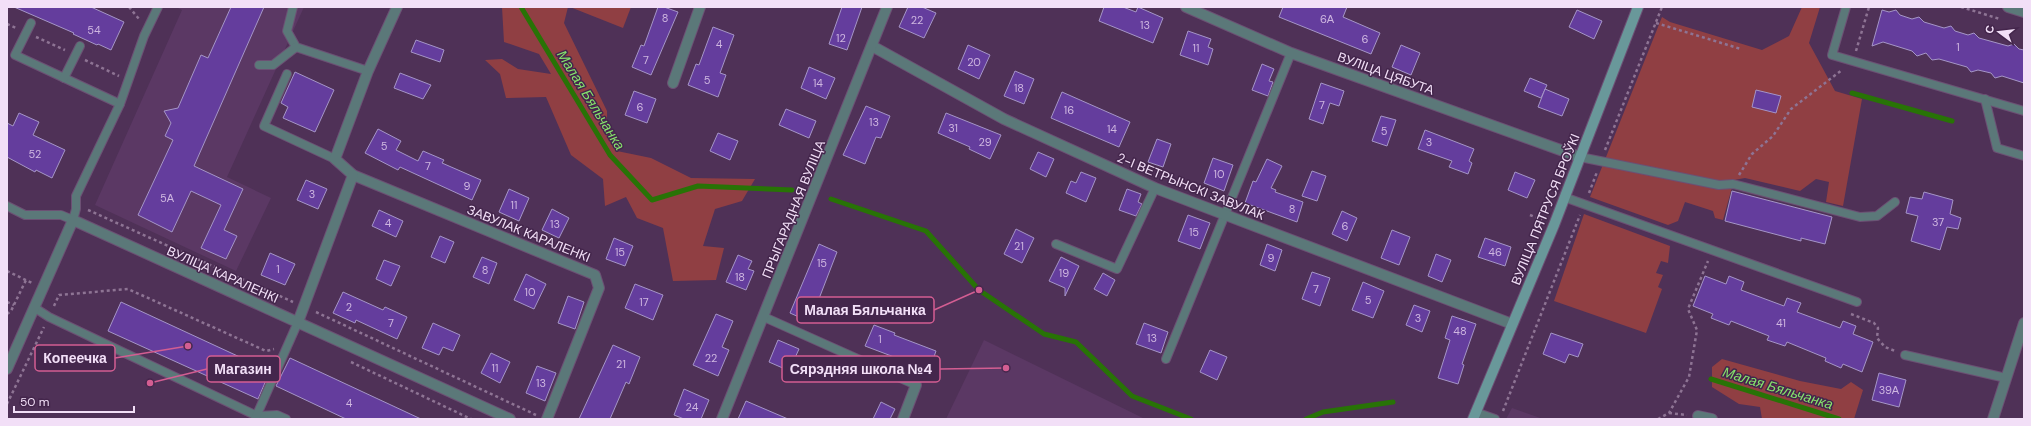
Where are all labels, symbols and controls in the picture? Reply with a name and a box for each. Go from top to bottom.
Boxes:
house number: 8 [662,11,668,25]
house number: 6А [1320,12,1335,26]
north arrow [1979,12,2019,52]
house number: 22 [911,13,923,27]
house number: 13 [1140,18,1150,32]
house number: 54 [87,23,101,37]
text: С [1982,24,1997,35]
house number: 12 [836,31,846,45]
house number: 6 [1362,32,1369,46]
house number: 4 [716,37,723,51]
house number: 1 [1956,40,1960,54]
house number: 11 [1193,41,1199,55]
water label: Малая Бяльчанка [553,47,629,153]
street label: ВУЛІЦА ЦЯБУТА [1335,48,1437,99]
house number: 7 [643,53,649,67]
house number: 20 [967,55,981,69]
house number: 5 [704,73,711,87]
house number: 14 [813,76,823,90]
house number: 18 [1014,81,1024,95]
house number: 7 [1319,98,1325,112]
house number: 6 [637,100,644,114]
house number: 16 [1064,103,1074,117]
house number: 13 [869,115,879,129]
house number: 31 [948,121,958,135]
house number: 14 [1107,122,1117,136]
house number: 5 [1381,124,1388,138]
street label: ВУЛІЦА ПЯТРУСЯ БРОЎКІ [1507,131,1584,287]
house number: 29 [978,135,992,149]
house number: 3 [1426,135,1432,149]
street label: ПРЫГАРАДНАЯ ВУЛІЦА [758,137,829,281]
house number: 5 [381,139,388,153]
house number: 52 [29,147,41,161]
street label: 2-І ВЕТРЫНСКІ ЗАВУЛАК [1114,149,1268,224]
house number: 7 [425,159,431,173]
house number: 10 [1214,167,1224,181]
house number: 9 [464,179,471,193]
house number: 3 [309,187,315,201]
house number: 5А [160,191,175,205]
house number: 11 [511,198,517,212]
street label: ЗАВУЛАК КАРАЛЕНКІ [465,201,593,266]
house number: 8 [1289,202,1295,216]
house number: 37 [1932,215,1944,229]
house number: 4 [385,216,392,230]
house number: 13 [550,217,560,231]
house number: 6 [1342,219,1349,233]
house number: 15 [1189,225,1199,239]
house number: 21 [1014,239,1024,253]
street label: ВУЛІЦА КАРАЛЕНКІ [164,242,281,307]
house number: 15 [615,245,625,259]
house number: 46 [1488,245,1502,259]
house number: 9 [1268,251,1275,265]
house number: 15 [817,256,827,270]
house number: 1 [276,262,280,276]
house number: 8 [482,263,488,277]
house number: 19 [1059,266,1069,280]
house number: 18 [735,270,745,284]
house number: 7 [1313,282,1319,296]
house number: 10 [525,285,535,299]
house number: 5 [1365,293,1372,307]
house number: 17 [639,295,649,309]
callout: Малая Бяльчанка [797,297,934,323]
house number: 2 [346,300,352,314]
text: Малая Бяльчанка [804,301,926,319]
house number: 3 [1415,311,1421,325]
house number: 7 [388,316,394,330]
house number: 41 [1776,316,1786,330]
house number: 48 [1453,324,1467,338]
house number: 13 [1147,331,1157,345]
house number: 1 [878,332,882,346]
callout: Копеечка [35,345,115,371]
text: Копеечка [43,349,107,367]
house number: 22 [705,351,717,365]
callout: Магазин [207,356,280,382]
callout: Сярэдняя школа №4 [782,356,940,382]
house number: 21 [616,357,626,371]
text: Магазин [214,360,272,378]
text: Сярэдняя школа №4 [790,360,932,378]
house number: 11 [492,361,498,375]
water label: Малая Бяльчанка [1721,363,1836,413]
house number: 13 [536,376,546,390]
house number: 39А [1879,383,1900,397]
scale bar [14,388,134,414]
text: 50 m [20,394,49,410]
house number: 4 [346,396,353,410]
house number: 24 [686,400,699,414]

